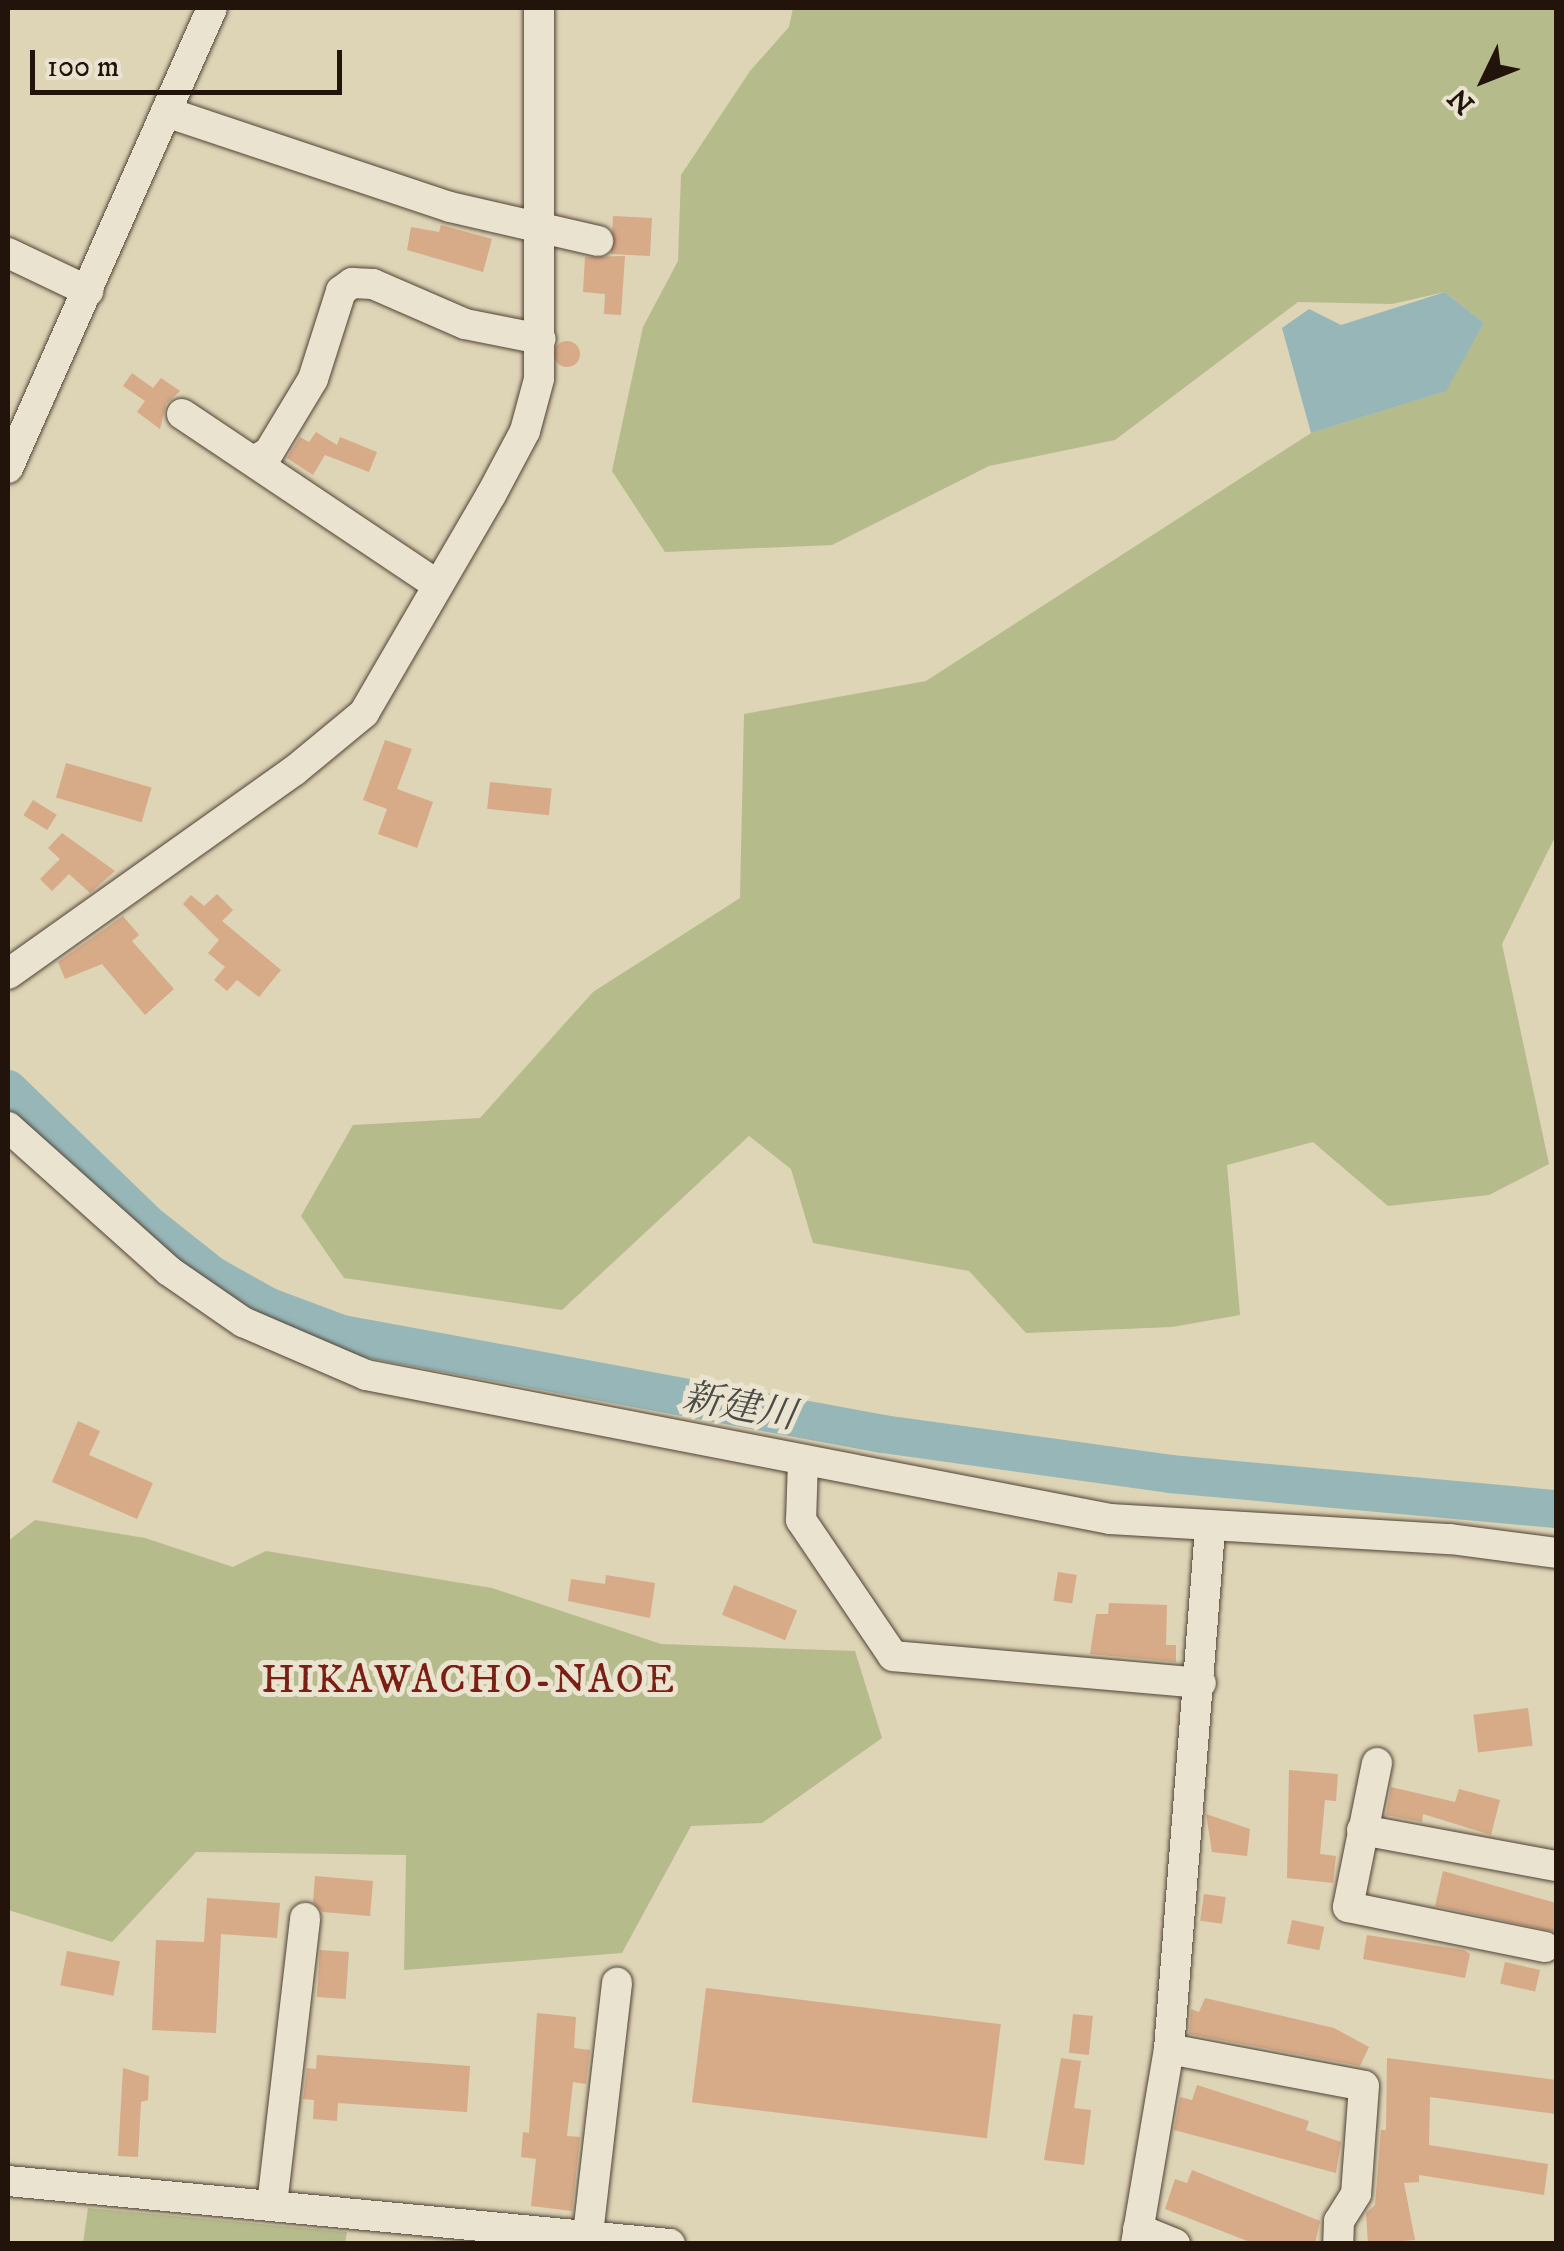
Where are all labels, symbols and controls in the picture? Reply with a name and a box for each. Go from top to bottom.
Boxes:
scale bar [35,30,348,92]
north arrow [1434,30,1534,130]
text: 100 m [47,49,119,86]
text: N [1441,80,1482,121]
water label: 新建川 [679,1376,799,1440]
district label: HIKAWACHO-NAOE [261,1657,677,1705]

